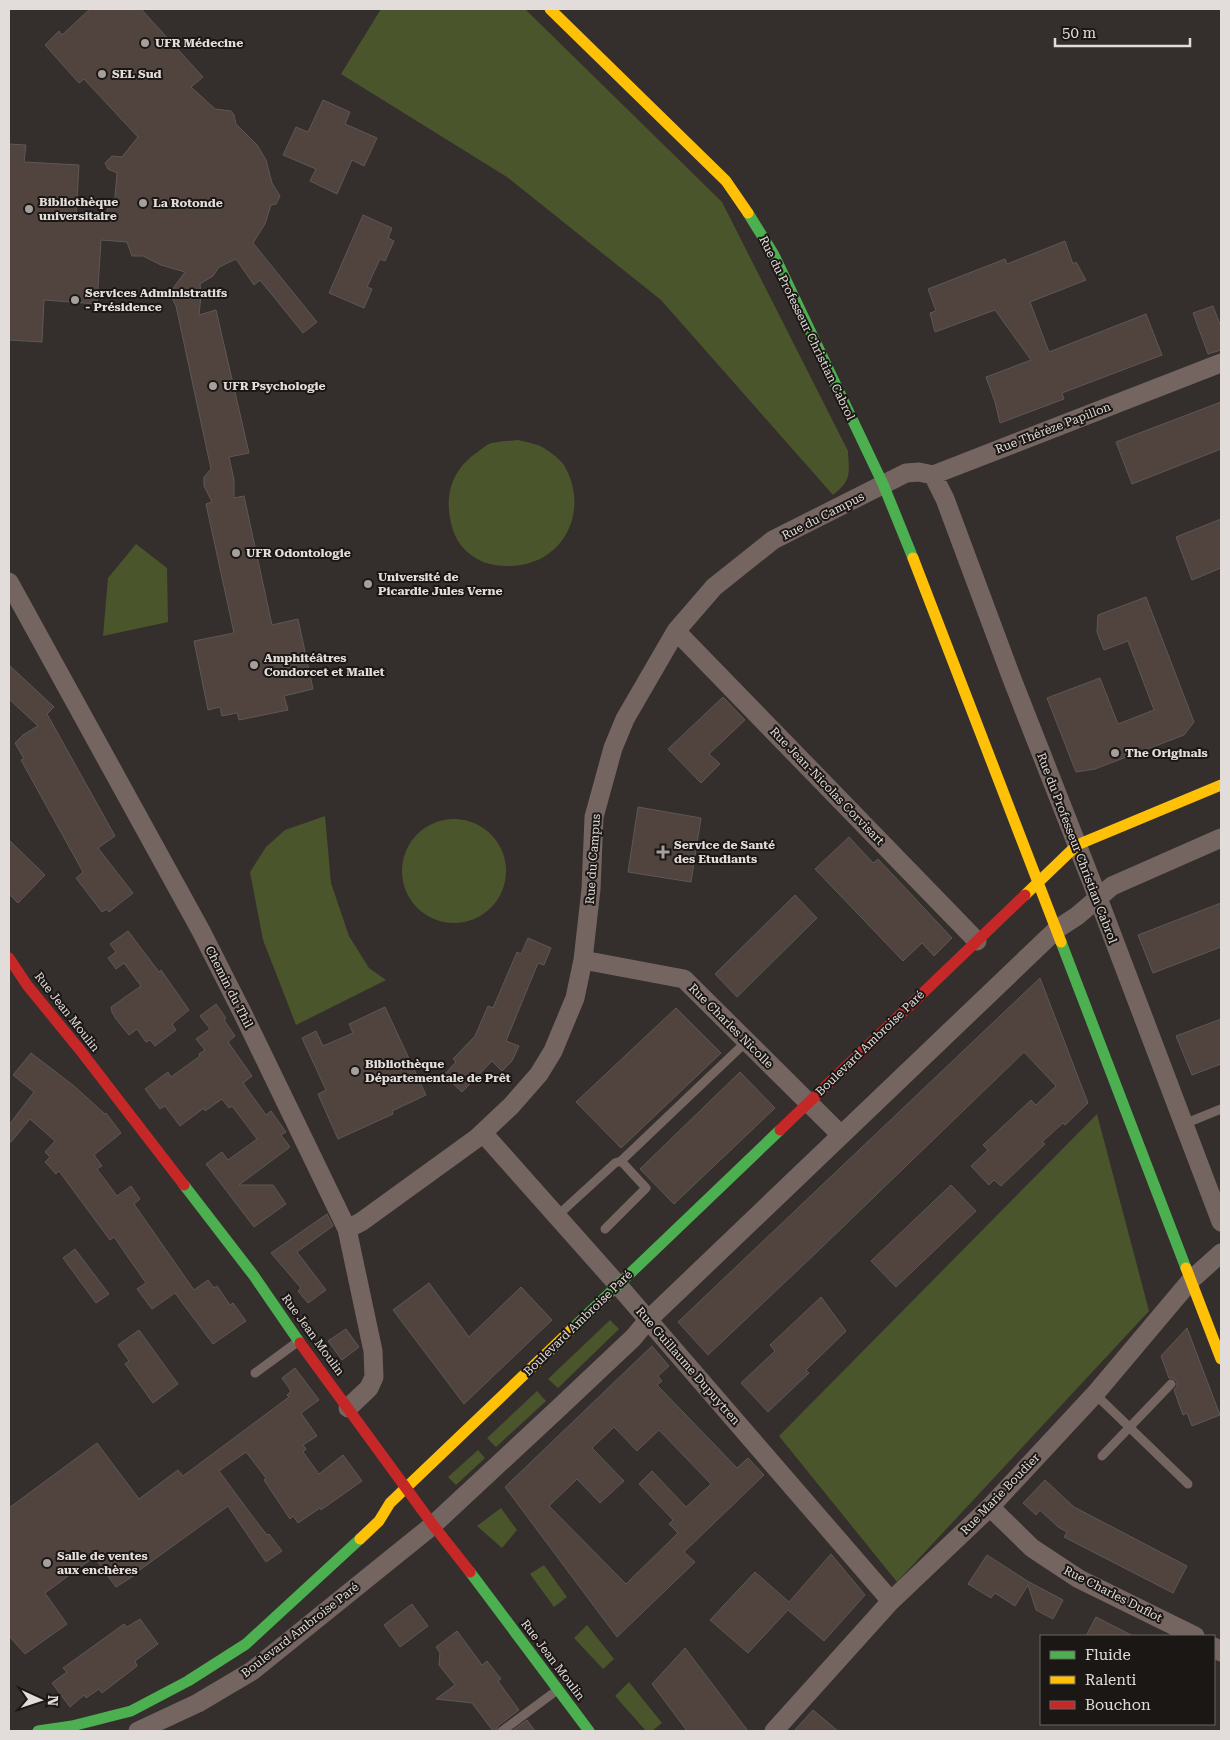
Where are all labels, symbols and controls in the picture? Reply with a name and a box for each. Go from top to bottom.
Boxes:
scale bar [1055,15,1190,47]
text: 50 m [1062,24,1097,42]
place label: UFR Médecine [155,36,243,50]
marker: UFR Médecine [139,37,151,49]
place label: SEL Sud [112,67,162,81]
marker: SEL Sud [96,68,108,80]
place label: Bibliothèque universitaire [39,195,118,223]
place label: La Rotonde [153,196,223,210]
marker: La Rotonde [137,197,149,209]
marker: Bibliothèque universitaire [23,203,35,215]
street label: Rue du Professeur Christian Cabrol [756,234,858,423]
place label: Services Administratifs - Présidence [85,286,227,314]
marker: Services Administratifs - Présidence [69,294,81,306]
place label: UFR Psychologie [223,379,326,393]
marker: UFR Psychologie [207,380,219,392]
street label: Rue Thérèze Papillon [993,399,1113,456]
street label: Rue du Campus [779,489,867,543]
place label: UFR Odontologie [246,546,351,560]
marker: UFR Odontologie [230,547,242,559]
place label: Université de Picardie Jules Verne [378,570,503,598]
marker: Université de Picardie Jules Verne [362,578,374,590]
place label: Amphitéâtres Condorcet et Mallet [264,651,385,679]
marker: Amphitéâtres Condorcet et Mallet [248,659,260,671]
street label: Rue Jean-Nicolas Corvisart [767,724,887,848]
place label: The Originals [1125,746,1208,760]
marker: The Originals [1109,747,1121,759]
street label: Rue du Professeur Christian Cabrol [1034,751,1120,946]
street label: Rue du Campus [583,813,603,905]
place label: Service de Santé des Etudiants [674,838,775,866]
marker: Service de Santé des Etudiants [656,845,670,859]
street label: Chemin du Thil [202,944,256,1031]
street label: Rue Jean Moulin [32,969,103,1055]
street label: Rue Charles Nicolle [686,981,776,1071]
street label: Boulevard Ambroise Paré [813,987,927,1099]
place label: Bibliothèque Départementale de Prêt [365,1057,511,1085]
marker: Bibliothèque Départementale de Prêt [349,1065,361,1077]
street label: Boulevard Ambroise Paré [521,1267,635,1379]
street label: Rue Jean Moulin [279,1292,347,1379]
street label: Rue Guillaume Dupuytren [633,1304,743,1428]
street label: Rue Marie Boudier [958,1450,1042,1537]
place label: Salle de ventes aux enchères [57,1549,148,1577]
marker: Salle de ventes aux enchères [41,1557,53,1569]
street label: Rue Charles Duflot [1061,1563,1165,1625]
street label: Boulevard Ambroise Paré [238,1579,362,1680]
street label: Rue Jean Moulin [518,1617,588,1703]
legend [1040,1635,1215,1725]
text: Fluide [1085,1646,1131,1664]
text: Ralenti [1085,1671,1137,1689]
north arrow [15,1675,65,1725]
text: N [45,1695,61,1707]
text: Bouchon [1085,1696,1151,1714]

